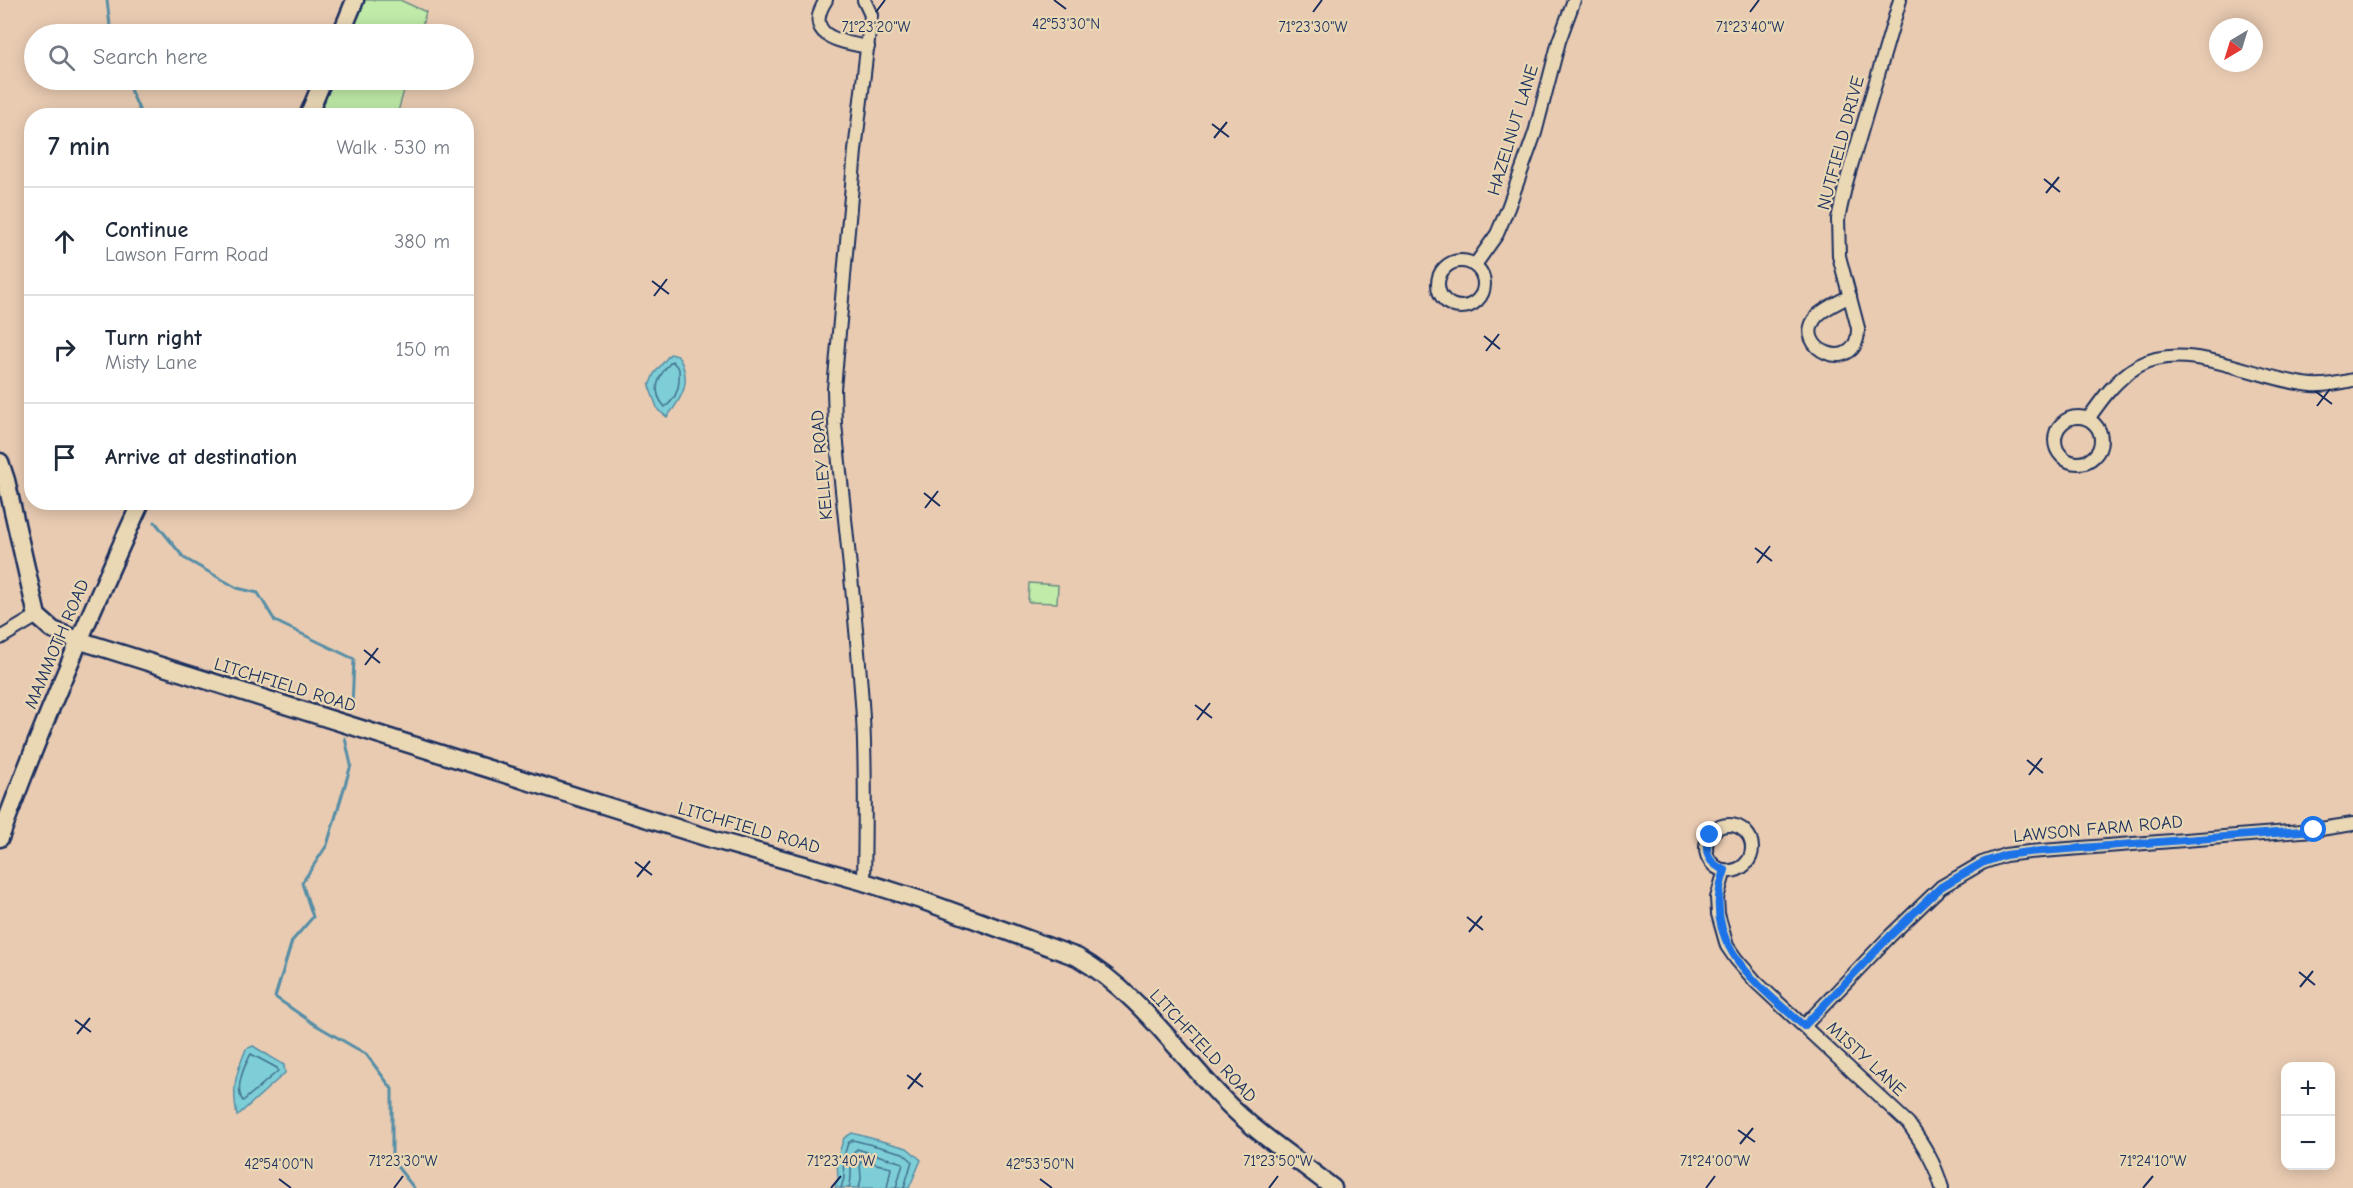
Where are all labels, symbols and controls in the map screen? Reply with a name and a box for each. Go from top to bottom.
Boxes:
text: 42°53'30"N [1032,15,1100,33]
text: 71°23'20"W [841,18,911,36]
text: 71°23'30"W [1279,18,1347,36]
text: 71°23'40"W [1716,18,1784,36]
north arrow [2209,18,2263,72]
search box [24,24,474,90]
icon: search [45,41,78,74]
text: Search here [93,44,208,70]
street label: HAZELNUT LANE [1483,62,1543,198]
street label: NUTFIELD DRIVE [1813,74,1869,212]
text: 7 min [48,132,110,162]
text: Walk · 530 m [336,136,450,159]
text: Continue [105,217,188,243]
icon: ahead [48,225,81,258]
text: 380 m [394,230,450,253]
text: Lawson Farm Road [105,243,269,266]
text: Turn right [105,325,202,351]
icon: right [48,333,81,366]
text: 150 m [396,338,450,361]
text: Misty Lane [105,351,197,374]
street label: KELLEY ROAD [807,409,837,521]
icon: arrive [48,441,81,474]
text: Arrive at destination [105,444,297,470]
street label: MAMMOTH ROAD [20,576,94,712]
street label: LITCHFIELD ROAD [212,653,358,717]
street label: LITCHFIELD ROAD [675,798,823,858]
street label: LAWSON FARM ROAD [2012,811,2184,847]
route start [2300,816,2326,842]
route end [1696,821,1722,847]
street label: LITCHFIELD ROAD [1145,985,1261,1107]
street label: MISTY LANE [1822,1017,1910,1101]
map controls [2281,1062,2335,1170]
button: + [2281,1062,2335,1116]
button: − [2281,1116,2335,1170]
text: 71°23'30"W [369,1152,437,1170]
text: 71°23'40"W [807,1152,875,1170]
text: 71°23'50"W [1243,1152,1313,1170]
text: 71°24'00"W [1680,1152,1750,1170]
text: 71°24'10"W [2120,1152,2186,1170]
text: 42°54'00"N [244,1155,314,1173]
text: 42°53'50"N [1006,1155,1074,1173]

